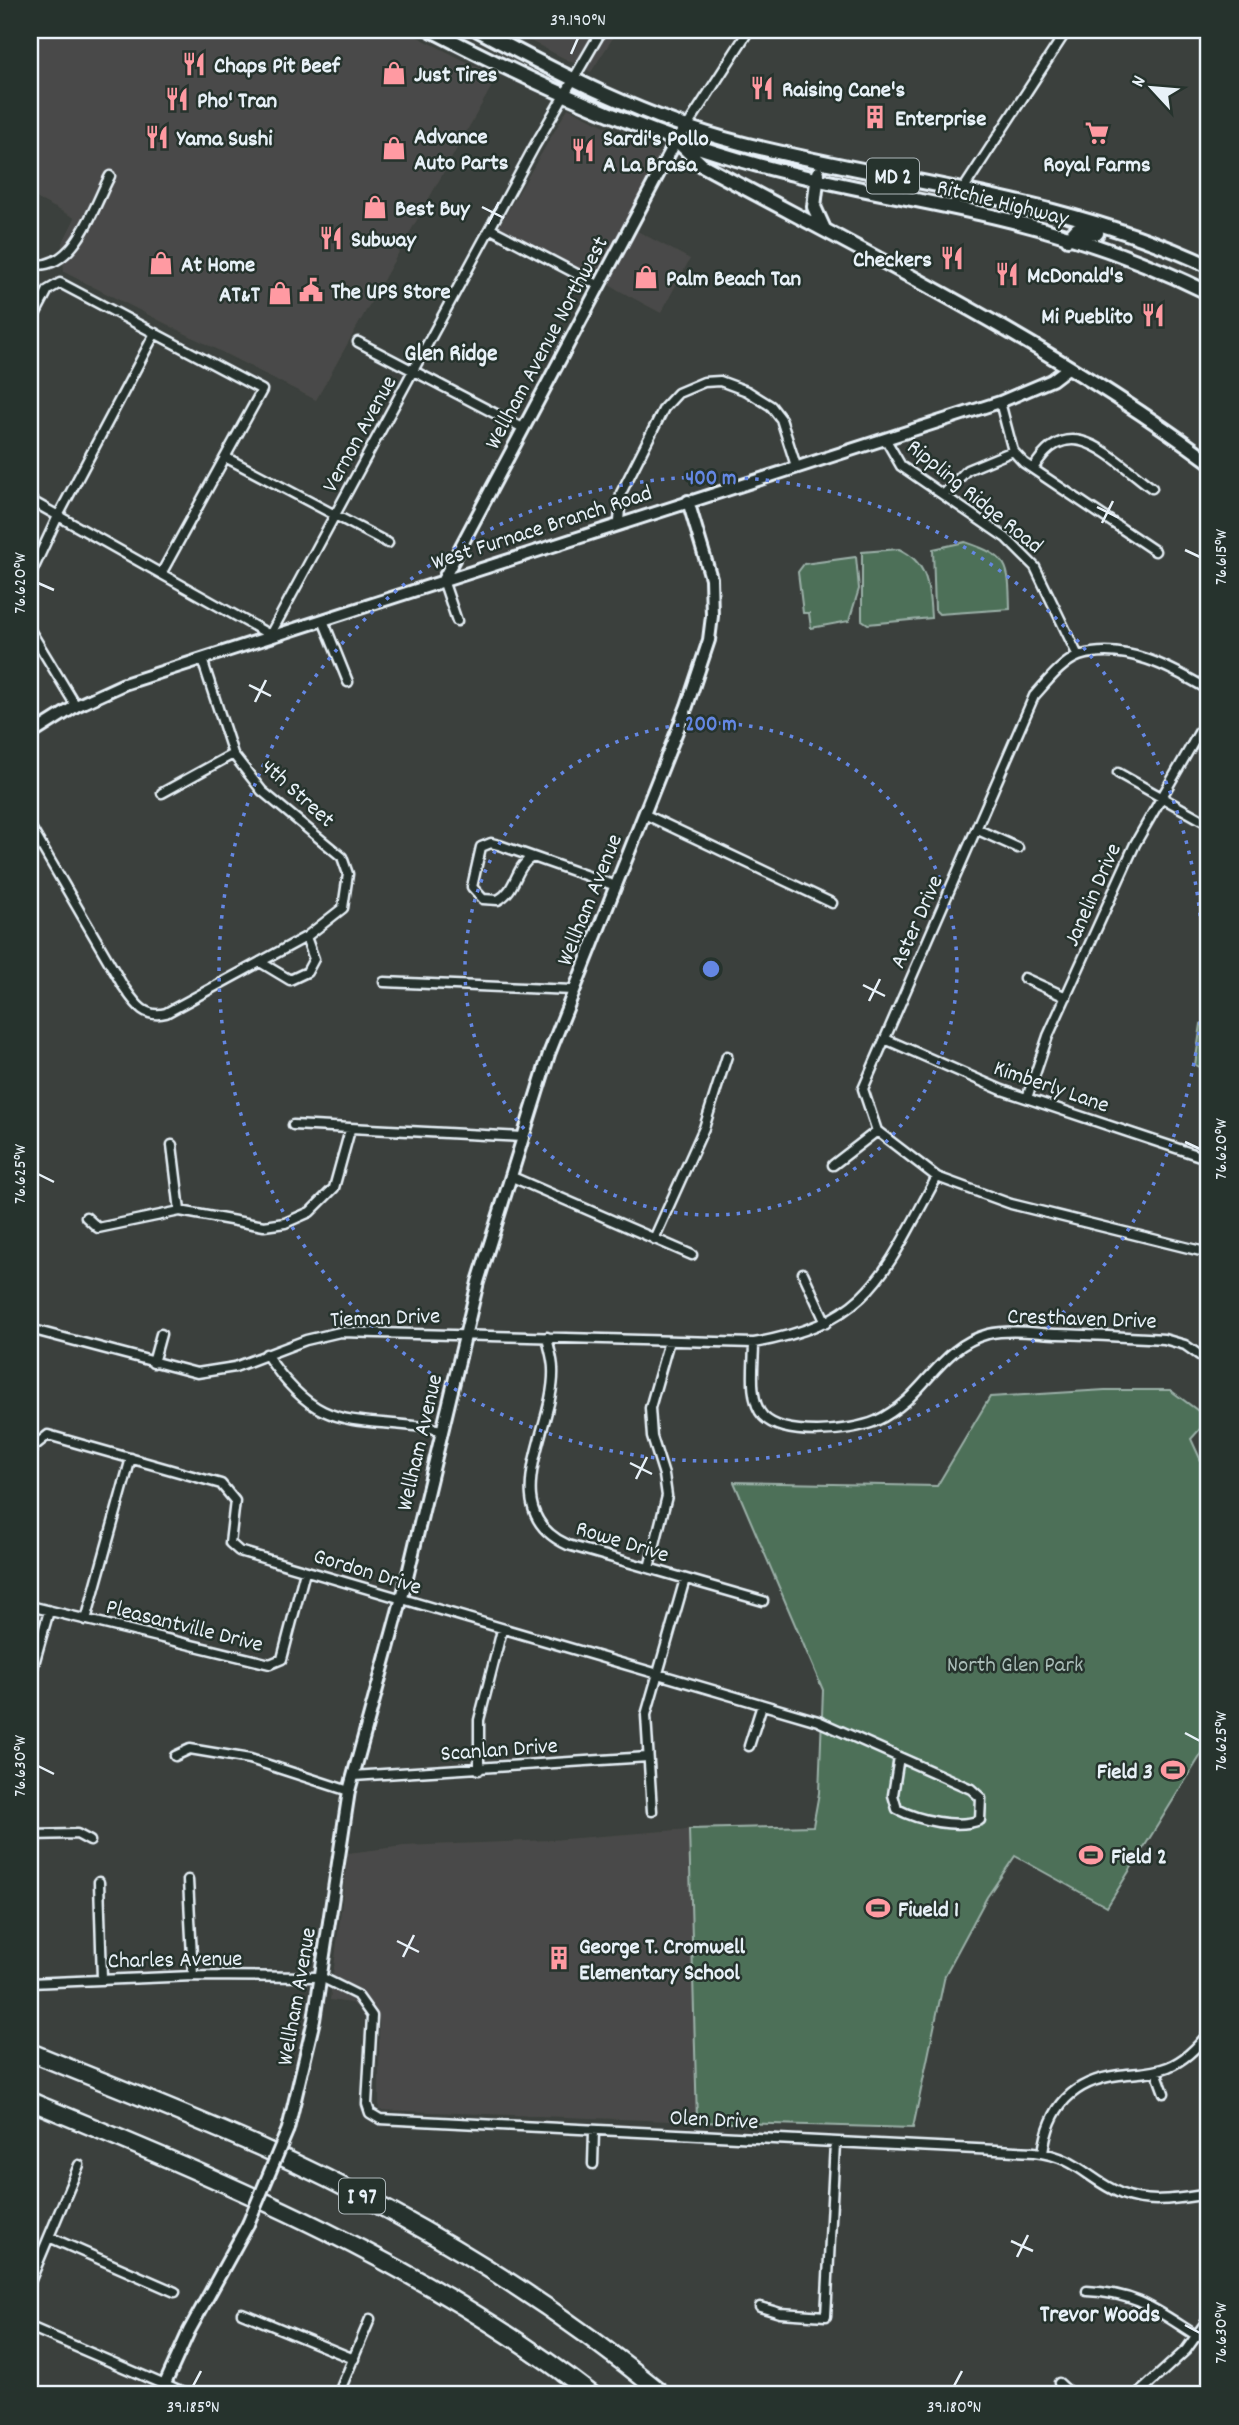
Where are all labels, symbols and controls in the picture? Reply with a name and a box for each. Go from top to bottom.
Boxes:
text: 39.190°N [550,9,606,34]
restaurant icon: Chaps Pit Beef [180,50,208,78]
place label: Chaps Pit Beef [214,51,341,84]
north arrow [1116,52,1186,122]
shop icon: Just Tires [380,59,408,87]
place label: Just Tires [414,60,498,93]
text: N [1126,72,1154,92]
restaurant icon: Raising Cane's [748,74,776,102]
place label: Raising Cane's [782,75,905,108]
restaurant icon: Pho' Tran [163,85,191,113]
place label: Pho' Tran [197,86,278,119]
building icon: Enterprise [861,103,889,131]
place label: Enterprise [895,104,986,137]
supermarket icon: Royal Farms [1083,119,1111,147]
place label: Advance Auto Parts [414,122,509,181]
restaurant icon: Yama Sushi [143,123,171,151]
place label: Yama Sushi [176,124,273,157]
place label: Sardi's Pollo A La Brasa [603,124,709,183]
shop icon: Advance Auto Parts [380,134,408,162]
restaurant icon: Sardi's Pollo A La Brasa [569,136,597,164]
place label: Royal Farms [1043,150,1151,183]
road number: MD 2 [867,158,919,194]
street label: Ritchie Highway [933,172,1072,237]
shop icon: Best Buy [361,193,389,221]
place label: Best Buy [395,194,471,227]
restaurant icon: Subway [317,224,345,252]
place label: Subway [351,225,418,258]
street label: Wellham Avenue Northwest [478,231,618,456]
restaurant icon: Checkers [938,244,966,272]
place label: Checkers [853,245,932,278]
shop icon: At Home [147,249,175,277]
place label: At Home [181,250,255,283]
restaurant icon: McDonald's [993,260,1021,288]
place label: McDonald's [1027,261,1124,294]
shop icon: Palm Beach Tan [632,263,660,291]
place label: Palm Beach Tan [666,264,802,297]
public building icon: The UPS Store [297,276,325,304]
place label: The UPS Store [331,277,451,310]
shop icon: AT&T [266,279,294,307]
place label: AT&T [219,280,261,313]
restaurant icon: Mi Pueblito [1139,301,1167,329]
place label: Mi Pueblito [1041,302,1133,335]
district label: Glen Ridge [404,338,498,372]
street label: Vernon Avenue [315,370,407,499]
street label: Rippling Ridge Road [899,432,1049,563]
text: 400 m [686,465,736,495]
street label: West Furnace Branch Road [427,478,657,581]
text: 76.615°W [1210,528,1235,585]
text: 76.620°W [9,552,34,614]
text: 200 m [685,711,737,741]
street label: 4th Street [252,752,341,837]
street label: Wellham Avenue [550,829,633,971]
street label: Janelin Drive [1057,839,1132,952]
street label: Aster Drive [883,870,953,974]
centre of rings [699,957,723,981]
street label: Kimberly Lane [989,1053,1113,1123]
text: 76.620°W [1210,1118,1235,1180]
text: 76.625°W [9,1143,34,1204]
street label: Tieman Drive [329,1301,441,1338]
street label: Cresthaven Drive [1007,1301,1157,1340]
street label: Wellham Avenue [390,1371,453,1515]
street label: Rowe Drive [571,1514,673,1573]
street label: Gordon Drive [309,1541,425,1605]
street label: Pleasantville Drive [102,1592,266,1663]
park label: North Glen Park [947,1650,1083,1683]
text: 76.625°W [1210,1710,1235,1771]
street label: Scanlan Drive [440,1731,559,1772]
text: 76.630°W [9,1735,34,1797]
sports icon: Field 3 [1159,1756,1187,1784]
place label: Field 3 [1097,1757,1153,1790]
sports icon: Field 2 [1077,1841,1105,1869]
place label: Field 2 [1111,1842,1167,1875]
sports icon: Fiueld 1 [864,1894,892,1922]
place label: Fiueld 1 [898,1895,959,1928]
street label: Wellham Avenue [270,1925,327,2068]
place label: George T. Cromwell Elementary School [579,1932,746,1991]
street label: Charles Avenue [107,1944,243,1979]
building icon: George T. Cromwell Elementary School [545,1944,573,1972]
street label: Olen Drive [669,2103,759,2140]
road number: I 97 [339,2178,385,2214]
district label: Trevor Woods [1040,2299,1160,2333]
text: 76.630°W [1210,2302,1235,2364]
text: 39.185°N [166,2396,220,2421]
text: 39.180°N [927,2396,981,2421]

